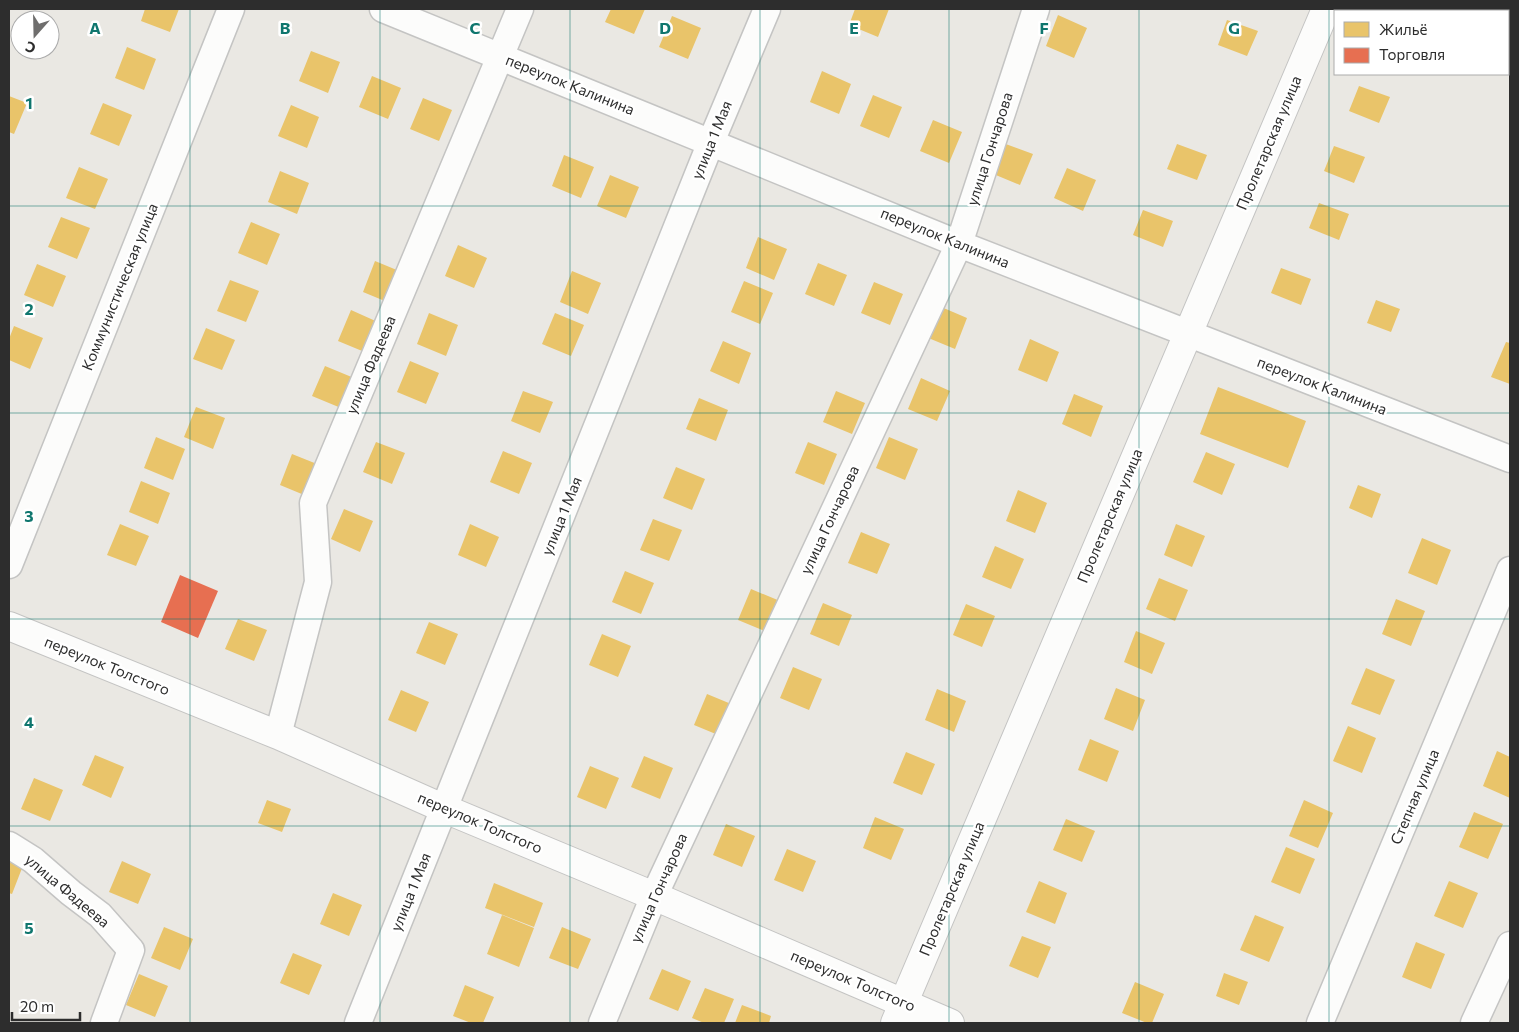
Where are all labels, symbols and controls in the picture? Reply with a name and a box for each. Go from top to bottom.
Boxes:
north arrow [10,10,60,60]
legend [1334,10,1509,75]
text: A [89,18,101,37]
text: B [280,18,291,37]
text: C [470,18,481,37]
text: D [659,18,671,37]
text: E [849,18,859,37]
text: F [1039,18,1049,37]
text: G [1228,18,1240,37]
text: Жильё [1379,20,1427,38]
text: С [23,38,38,57]
text: Торговля [1379,45,1445,63]
street label: переулок Калинина [503,50,637,118]
street label: Пролетарская улица [1232,73,1304,212]
street label: улица Гончарова [962,90,1016,208]
text: 1 [25,93,33,112]
street label: улица 1 Мая [687,98,735,182]
street label: Коммунистическая улица [77,200,161,373]
street label: переулок Калинина [878,203,1012,271]
text: 2 [24,299,34,318]
street label: улица Фадеева [341,313,399,416]
street label: переулок Калинина [1255,352,1390,418]
street label: Пролетарская улица [1073,446,1145,585]
street label: улица Гончарова [796,462,862,577]
street label: улица 1 Мая [537,474,585,558]
text: 3 [24,506,34,525]
street label: переулок Толстого [42,632,173,698]
text: 4 [24,712,34,731]
street label: Степная улица [1386,746,1442,847]
street label: переулок Толстого [415,788,545,856]
street label: Пролетарская улица [915,819,987,958]
street label: улица Гончарова [626,830,690,945]
street label: улица Фадеева [22,850,114,931]
street label: улица 1 Мая [386,850,434,934]
text: 5 [24,918,34,937]
street label: переулок Толстого [788,946,918,1014]
scale bar [12,990,80,1022]
text: 20 m [20,997,54,1015]

